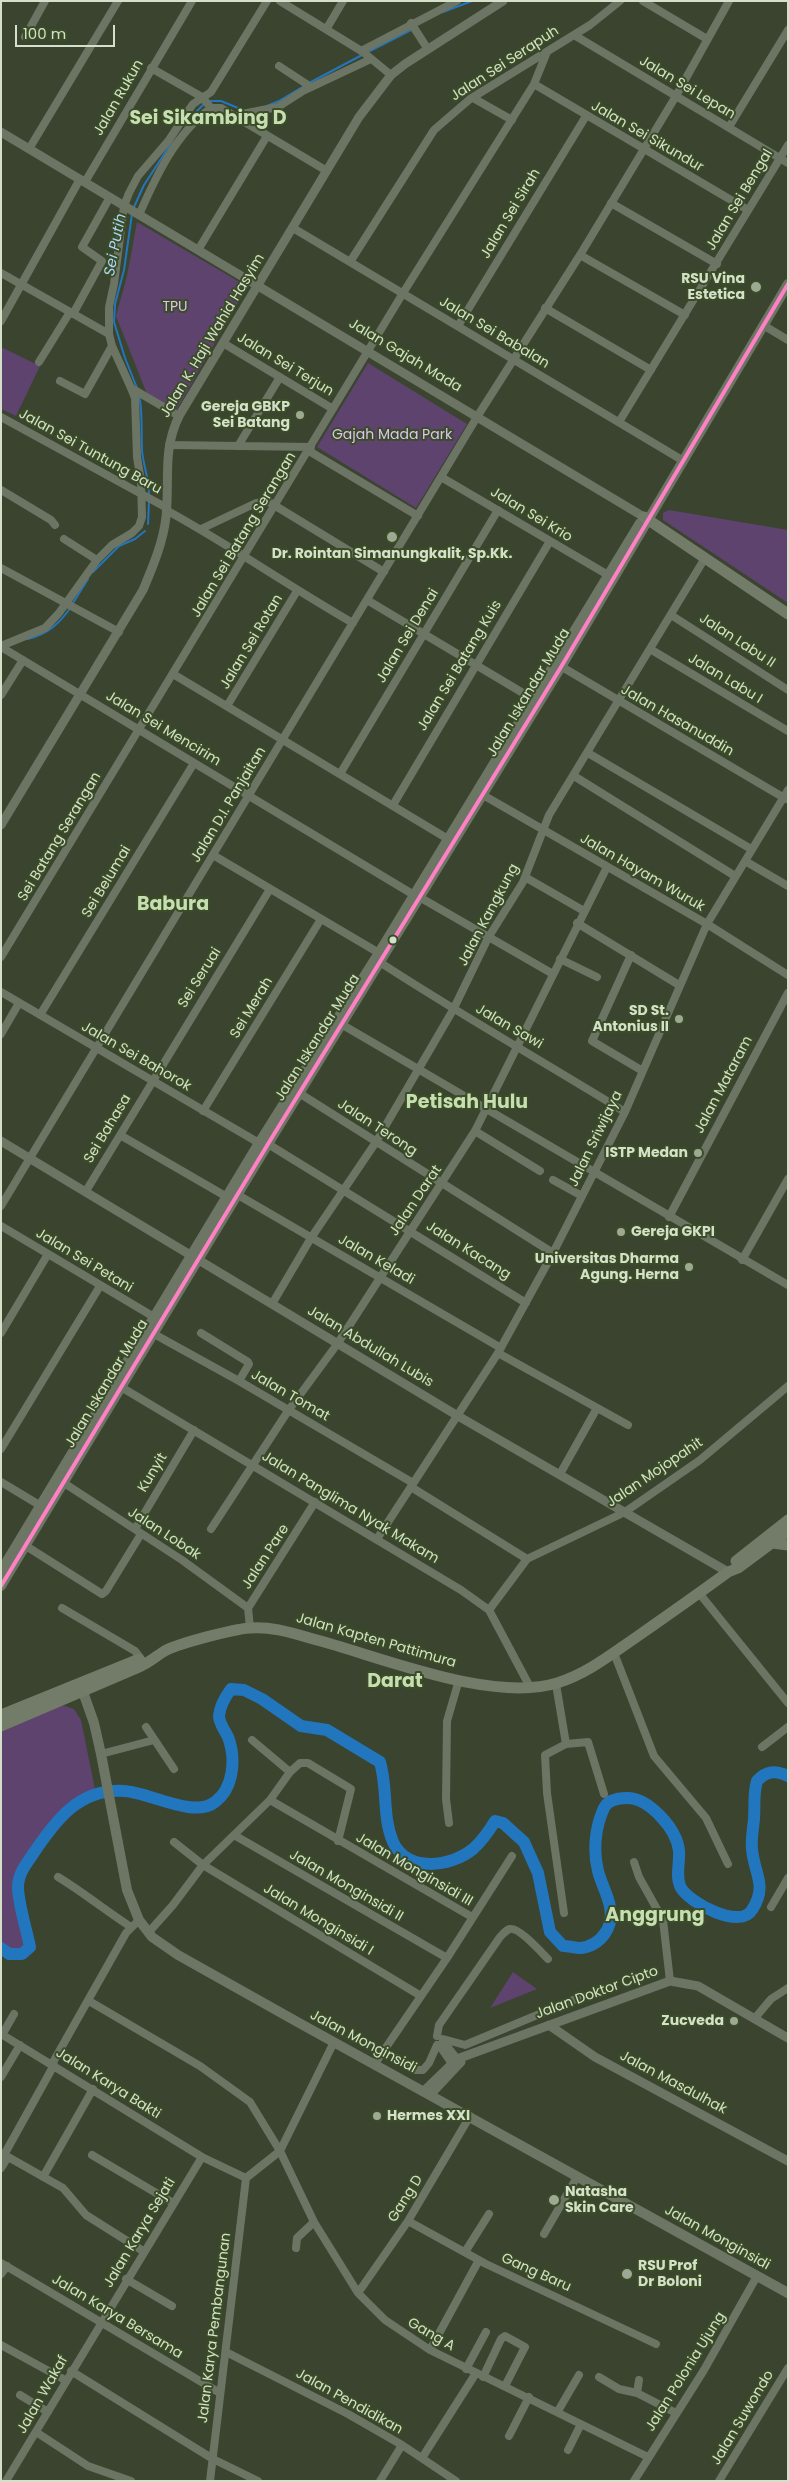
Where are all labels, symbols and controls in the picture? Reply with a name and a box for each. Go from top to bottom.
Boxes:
scale bar [18,15,118,47]
text: 100 m [23,23,66,44]
street label: Jalan Sei Serapuh [448,23,562,105]
street label: Jalan Sei Lepan [636,53,738,123]
street label: Jalan Rukun [90,57,148,139]
street label: Jalan Sei Sikundur [588,98,706,176]
district label: Sei Sikambing D [129,108,287,130]
street label: Jalan Sei Bengal [703,146,777,254]
street label: Jalan Sei Sirah [478,166,544,262]
water label: Sei Putih [101,212,131,278]
street label: Jalan K. Haji Wahid Hasyim [157,251,269,421]
place label: RSU Vina Estetica [681,271,745,304]
marker: RSU Vina Estetica [749,280,763,294]
street label: Jalan Sei Babalan [436,294,552,372]
park label: TPU [162,299,188,315]
street label: Jalan Gajah Mada [345,316,465,396]
street label: Jalan Sei Terjun [234,330,336,400]
place label: Gereja GBKP Sei Batang [201,399,290,432]
street label: Jalan Sei Tuntung Baru [16,406,164,498]
marker: Gereja GBKP Sei Batang [294,409,306,421]
park label: Gajah Mada Park [332,427,452,443]
street label: Jalan Sei Batang Serangan [188,449,300,621]
street label: Jalan Sei Krio [487,484,575,546]
marker: Dr. Rointan Simanungkalit, Sp.Kk. [385,530,399,544]
place label: Dr. Rointan Simanungkalit, Sp.Kk. [272,546,512,562]
street label: Jalan Sei Denai [373,586,443,686]
street label: Jalan Sei Rotan [217,592,287,692]
street label: Jalan Sei Batang Kuis [414,598,506,734]
street label: Jalan Labu II [696,610,778,672]
street label: Jalan Iskandar Muda [484,626,574,760]
street label: Jalan Labu I [685,650,765,708]
street label: Jalan Hasanuddin [618,682,736,760]
street label: Jalan Sei Mencirim [102,688,224,770]
street label: Jalan D.I. Panjaitan [188,744,270,866]
street label: Sei Batang Serangan [15,770,105,904]
street label: Jalan Hayam Wuruk [577,830,707,916]
street label: Sei Belumai [79,843,135,921]
street label: Jalan Kangkung [455,861,523,969]
district label: Babura [137,894,209,916]
unlabelled marker [388,935,398,945]
street label: Sei Seruai [175,945,225,1011]
street label: Jalan Iskandar Muda [272,971,364,1105]
street label: Sei Merah [227,974,277,1042]
street label: Jalan Sawi [472,1001,546,1053]
place label: SD St. Antonius II [593,1003,669,1036]
marker: SD St. Antonius II [673,1013,685,1025]
street label: Jalan Sei Bahorok [78,1019,194,1095]
street label: Jalan Mataram [691,1034,757,1136]
street label: Jalan Sriwijaya [566,1088,626,1190]
street label: Sei Bahasa [81,1092,135,1166]
district label: Petisah Hulu [406,1092,528,1114]
street label: Jalan Terong [334,1096,420,1160]
place label: ISTP Medan [605,1145,688,1161]
marker: ISTP Medan [692,1147,704,1159]
street label: Jalan Darat [386,1162,446,1240]
street label: Jalan Kacang [423,1218,513,1284]
place label: Gereja GKPI [631,1224,715,1240]
street label: Jalan Sei Petani [32,1225,136,1297]
marker: Gereja GKPI [615,1226,627,1238]
street label: Jalan Keladi [335,1231,417,1289]
place label: Universitas Dharma Agung. Herna [535,1251,679,1284]
marker: Universitas Dharma Agung. Herna [683,1261,695,1273]
street label: Jalan Abdullah Lubis [304,1303,436,1391]
street label: Jalan Iskandar Muda [62,1317,152,1451]
street label: Jalan Tomat [248,1367,332,1425]
street label: Jalan Mojopahit [604,1435,706,1511]
street label: Jalan Panglima Nyak Makam [258,1448,442,1568]
street label: Kunyit [135,1450,171,1496]
street label: Jalan Lobak [124,1504,204,1564]
street label: Jalan Pare [239,1521,293,1593]
street label: Jalan Kapten Pattimura [294,1610,458,1672]
district label: Darat [367,1671,423,1693]
street label: Jalan Monginsidi III [353,1830,475,1910]
street label: Jalan Monginsidi II [286,1847,406,1925]
street label: Jalan Monginsidi I [260,1881,376,1959]
district label: Anggrung [605,1905,705,1927]
street label: Jalan Doktor Cipto [533,1963,661,2023]
street label: Jalan Monginsidi [307,2007,419,2077]
place label: Zucveda [661,2013,724,2029]
marker: Zucveda [728,2015,740,2027]
street label: Jalan Karya Bakti [52,2045,164,2123]
street label: Jalan Masdulhak [617,2048,729,2118]
place label: Hermes XXI [387,2108,470,2124]
marker: Hermes XXI [371,2110,383,2122]
street label: Gang D [385,2172,427,2226]
street label: Jalan Karya Sejati [101,2175,179,2291]
place label: Natasha Skin Care [565,2184,634,2216]
marker: Natasha Skin Care [547,2193,561,2207]
street label: Jalan Monginsidi [661,2202,773,2274]
street label: Jalan Karya Pembangunan [195,2232,235,2424]
street label: Gang Baru [498,2250,574,2296]
place label: RSU Prof Dr Boloni [638,2258,702,2290]
marker: RSU Prof Dr Boloni [620,2267,634,2281]
street label: Jalan Karya Bersama [48,2271,186,2363]
street label: Jalan Polonia Ujung [642,2309,730,2435]
street label: Gang A [404,2315,458,2355]
street label: Jalan Wakaf [14,2353,72,2437]
street label: Jalan Pendidikan [293,2366,405,2438]
street label: Jalan Suwondo [708,2368,778,2468]

